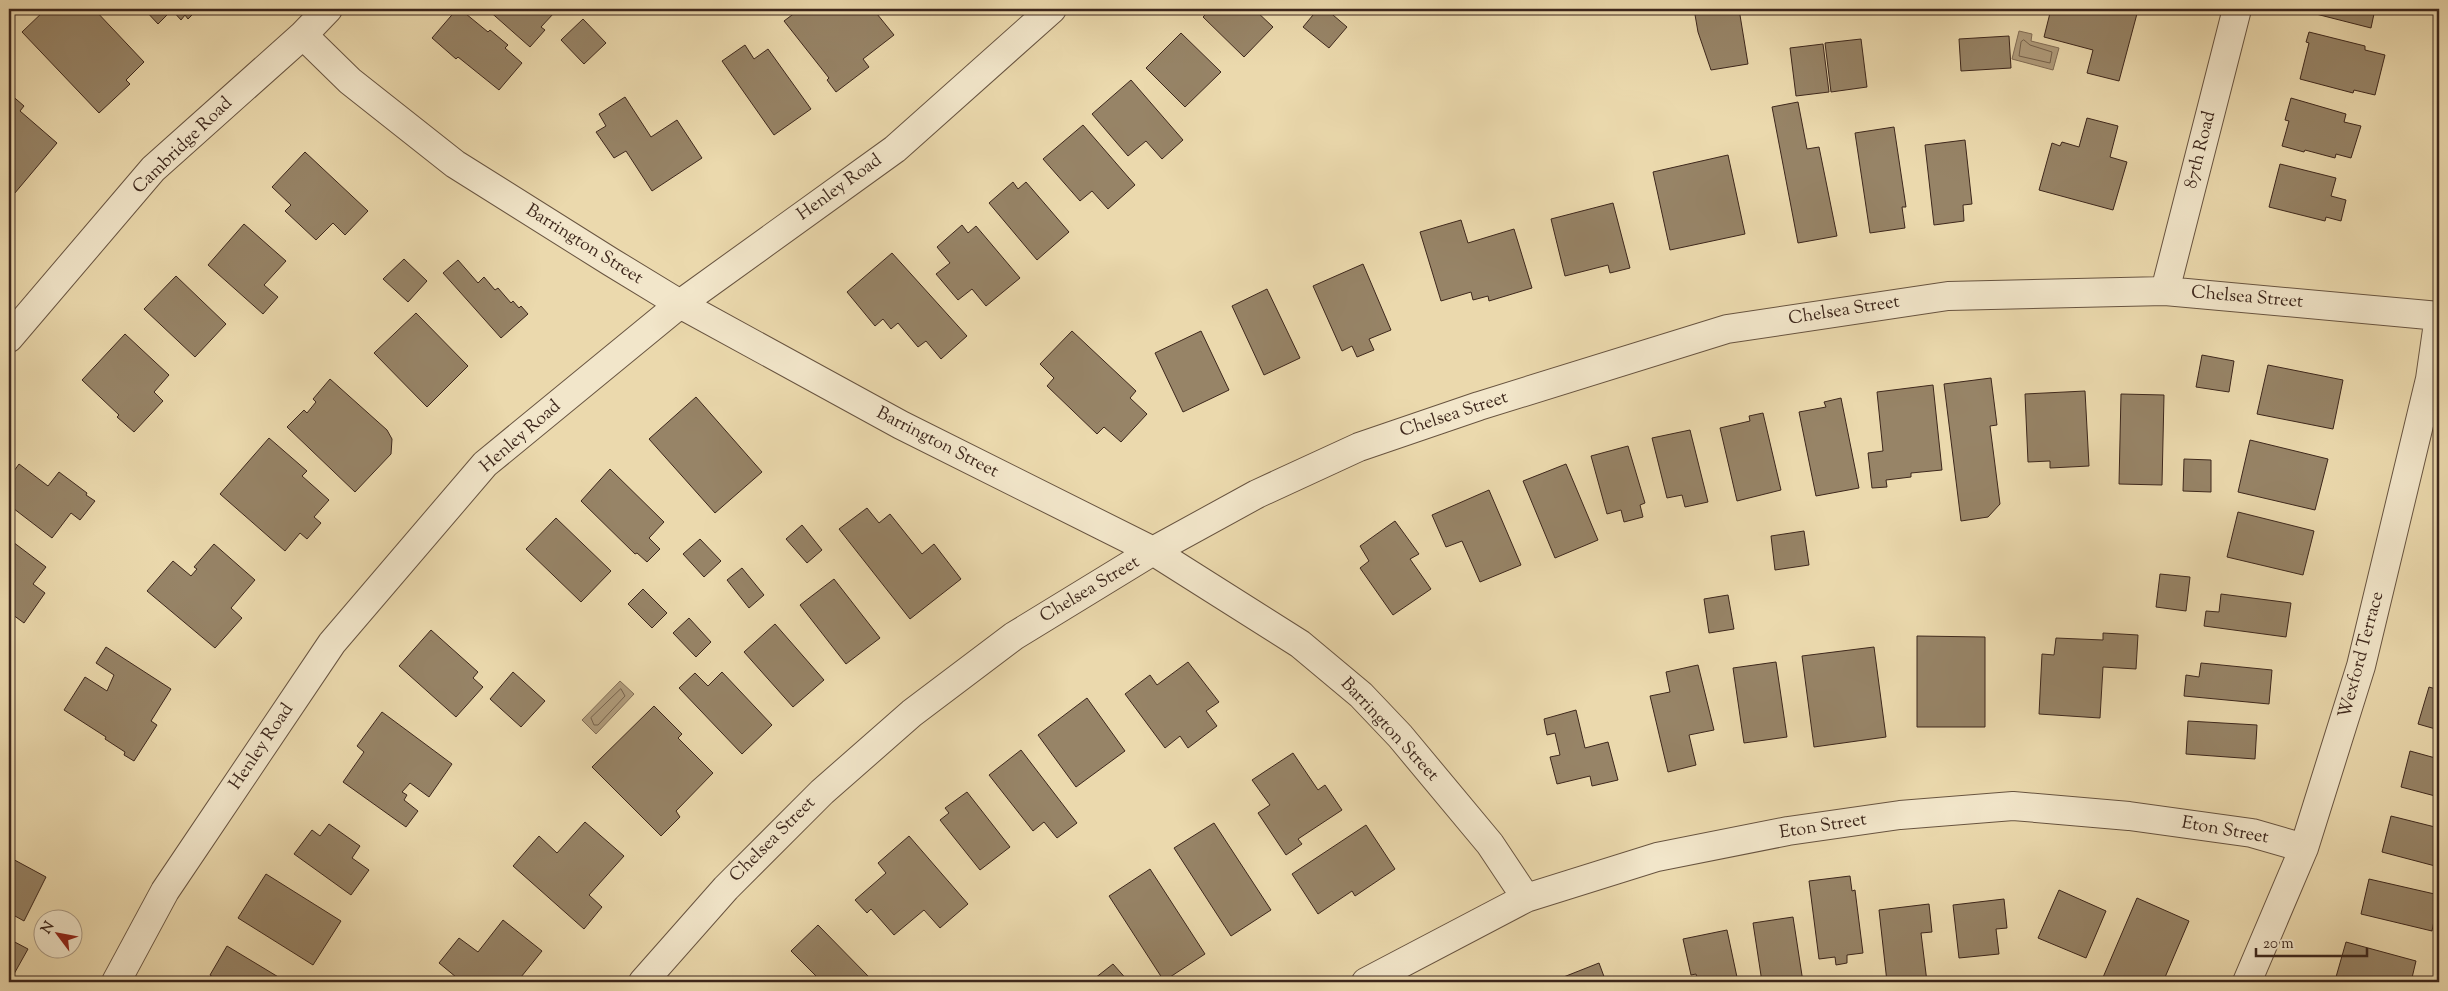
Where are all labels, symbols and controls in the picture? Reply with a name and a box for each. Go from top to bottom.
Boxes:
street label: Cambridge Road [127,91,239,201]
street label: 87th Road [2179,109,2223,191]
street label: Henley Road [792,148,888,228]
street label: Barrington Street [520,198,648,292]
street label: Chelsea Street [2190,280,2304,316]
street label: Chelsea Street [1787,289,1901,333]
street label: Chelsea Street [1397,385,1511,445]
street label: Henley Road [475,395,567,479]
street label: Barrington Street [871,401,1003,485]
street label: Chelsea Street [1035,550,1145,630]
street label: Wexford Terrace [2333,589,2391,721]
street label: Barrington Street [1334,672,1444,788]
street label: Henley Road [223,698,301,796]
street label: Chelsea Street [724,791,822,889]
street label: Eton Street [1778,807,1868,847]
street label: Eton Street [2179,811,2271,851]
north arrow [32,908,82,958]
text: N [37,918,60,938]
scale bar [2256,926,2367,958]
text: 20 m [2263,934,2294,955]

